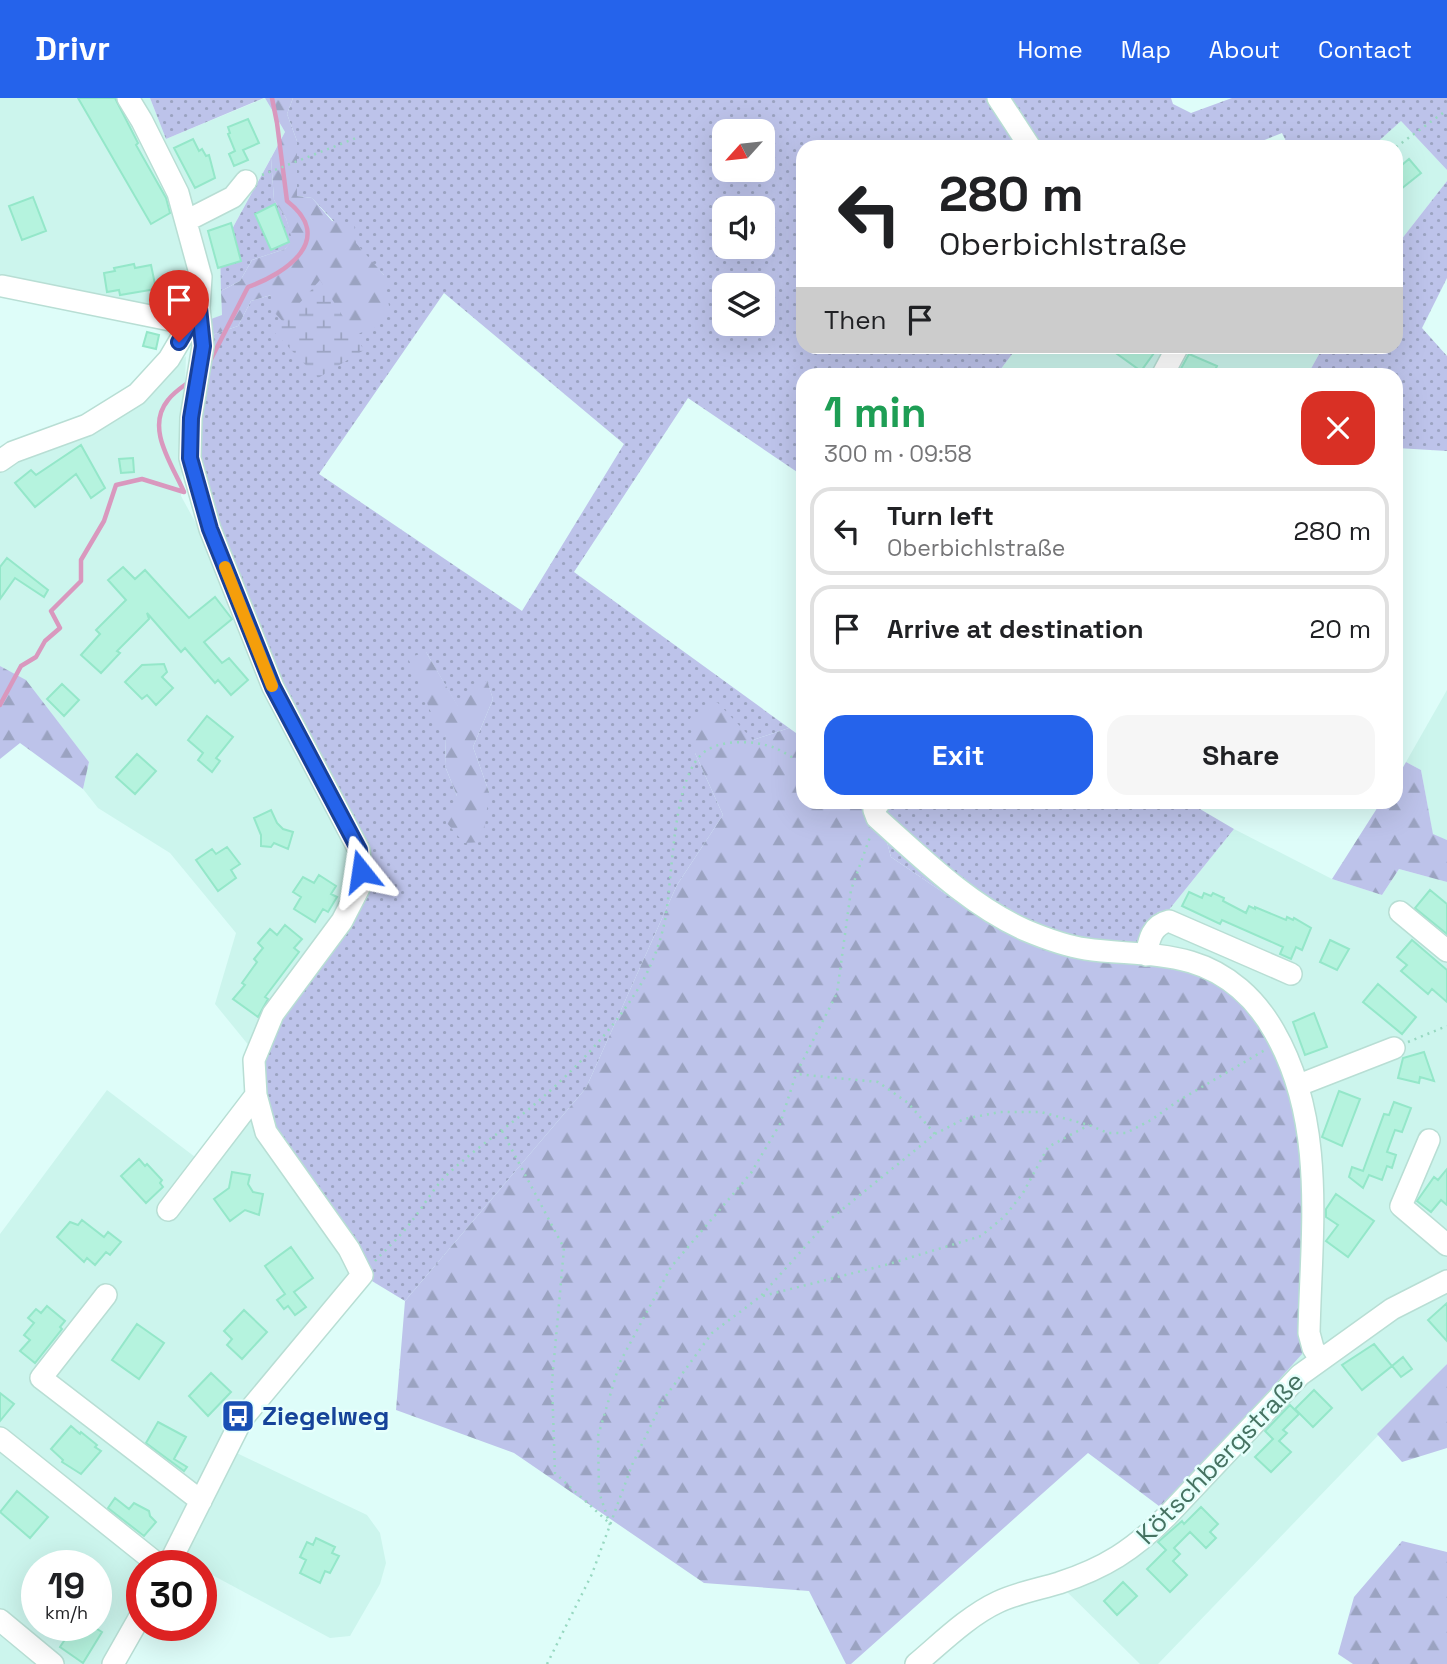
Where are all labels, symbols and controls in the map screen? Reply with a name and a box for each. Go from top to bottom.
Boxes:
text: Drivr [35,28,110,70]
text: Home [1017,34,1083,65]
text: Map [1121,34,1171,65]
text: About [1209,34,1280,65]
text: Contact [1318,34,1412,65]
north arrow [712,119,775,182]
map controls [712,119,775,336]
text: 280 m [939,163,1084,225]
icon: left [824,168,915,259]
button: sound [712,196,775,259]
text: Oberbichlstraße [939,224,1187,264]
pin [149,270,209,342]
button: layers [712,273,775,336]
icon: arrive [160,281,198,319]
icon: arrive [901,301,939,339]
text: Then [824,303,887,337]
text: 1 min [824,386,927,439]
button: close [1301,391,1375,465]
text: 300 m · 09:58 [824,439,972,469]
text: Turn left [887,499,994,533]
icon: left [828,512,866,550]
text: 280 m [1293,514,1371,548]
text: Oberbichlstraße [887,533,1065,563]
icon: arrive [828,610,866,648]
text: Arrive at destination [887,612,1144,646]
text: 20 m [1310,612,1371,646]
button: Exit [824,715,1093,795]
button: Share [1107,715,1375,795]
position arrow [324,834,398,908]
street label: Kötschbergstraße [1129,1364,1311,1552]
bus stop icon: Ziegelweg [219,1397,257,1435]
place label: Ziegelweg [262,1399,389,1433]
speed limit sign: 30 [126,1550,217,1641]
text: 19 [48,1564,85,1608]
text: km/h [45,1601,88,1624]

